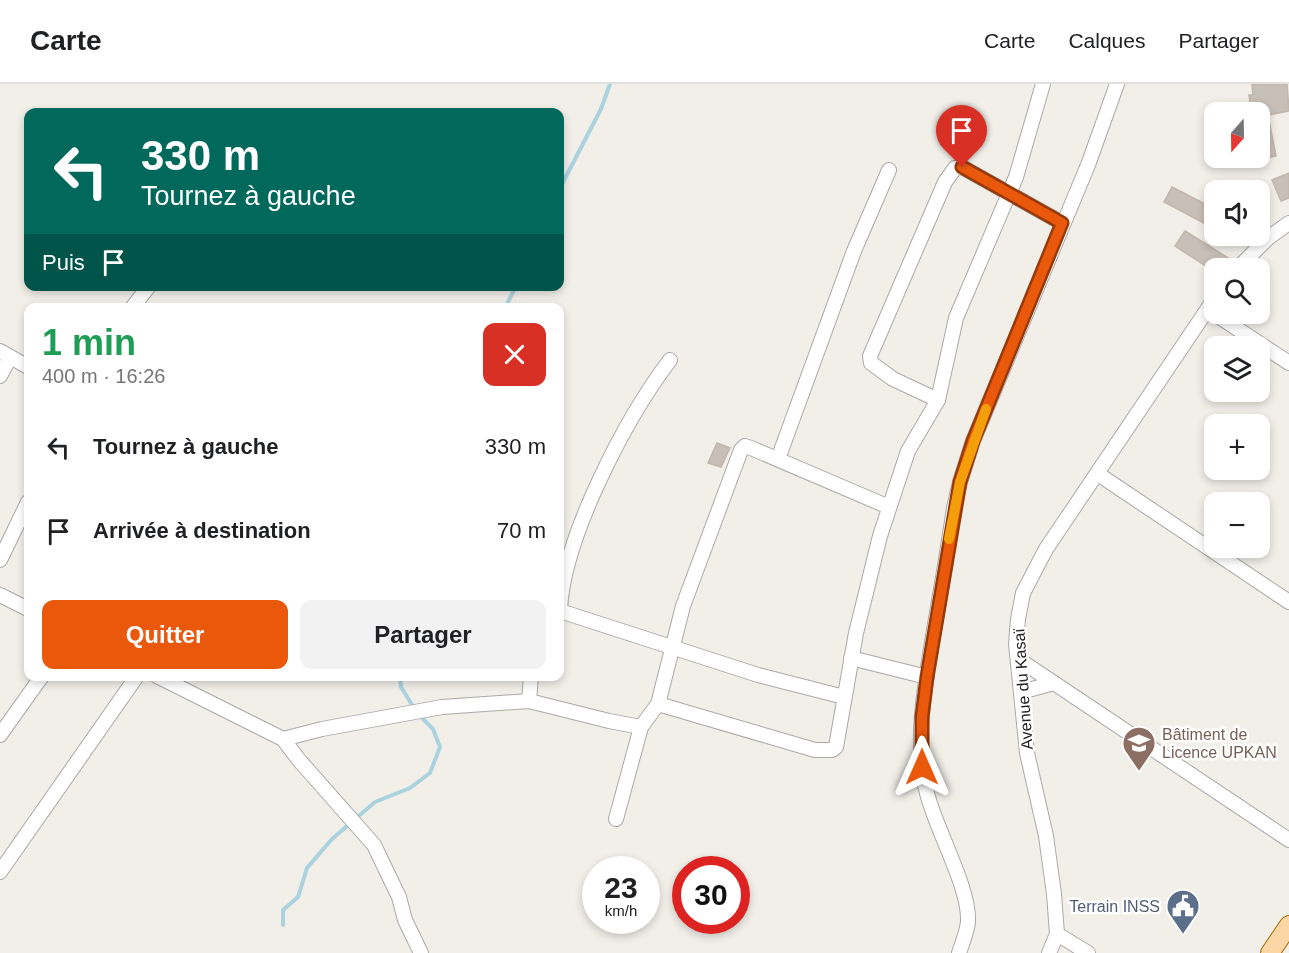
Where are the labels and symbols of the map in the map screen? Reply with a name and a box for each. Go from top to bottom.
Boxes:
north arrow [1204,102,1270,168]
pin [936,105,987,167]
street label: Avenue du Kasaï [1010,627,1036,750]
school or university icon: Bâtiment de Licence UPKAN [1121,725,1157,772]
place label: Bâtiment de Licence UPKAN [1162,726,1277,761]
position arrow [890,735,954,799]
speed limit sign: 30 [672,856,750,934]
public building icon: Terrain INSS [1165,888,1201,935]
place label: Terrain INSS [1069,898,1160,915]

